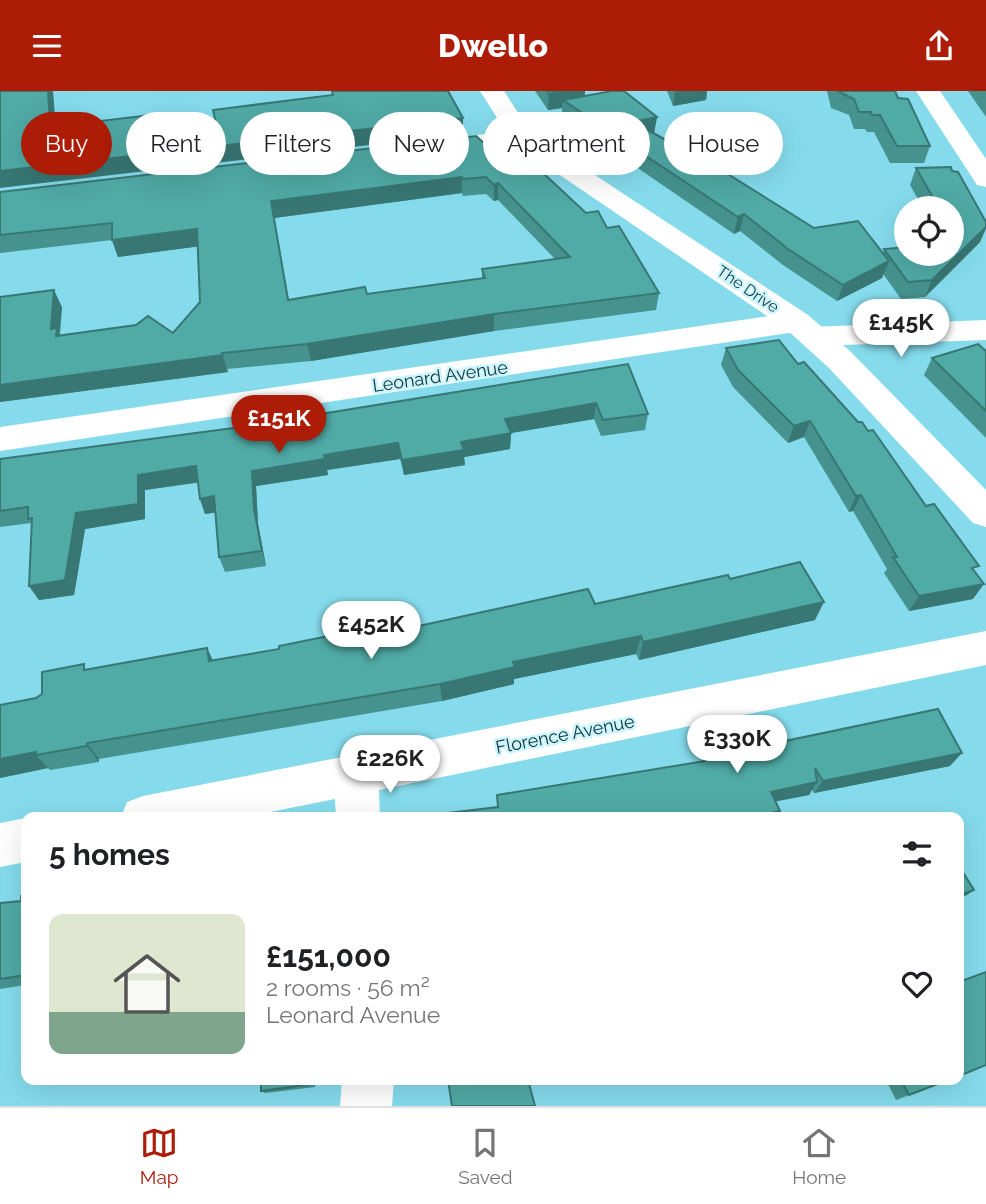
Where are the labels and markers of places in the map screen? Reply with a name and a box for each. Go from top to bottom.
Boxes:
pin: £145K [852,299,950,359]
pin: £151K [230,395,328,455]
pin: £452K [322,601,420,661]
pin: £330K [688,715,786,775]
pin: £226K [341,735,439,795]

